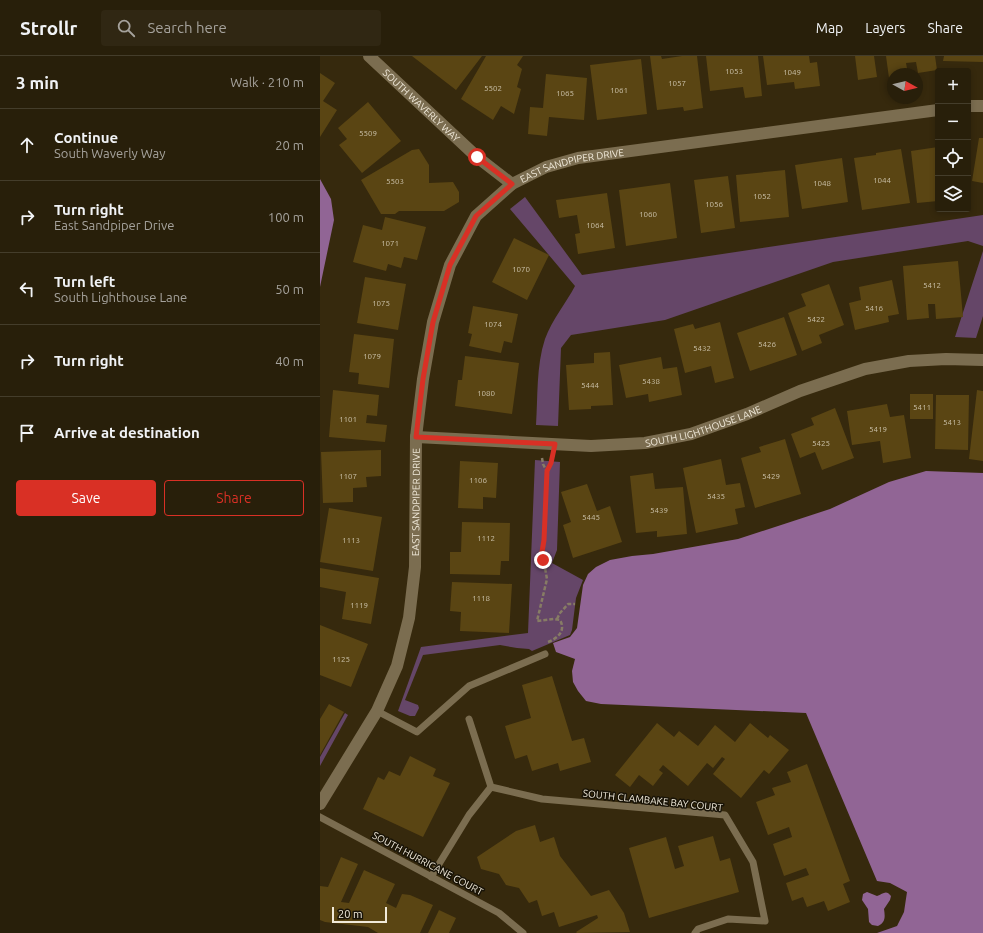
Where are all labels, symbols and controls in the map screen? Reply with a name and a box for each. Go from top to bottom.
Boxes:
search box [101,10,381,46]
text: Strollr [20,17,77,39]
icon: search [115,17,137,39]
text: Search here [147,19,227,36]
text: Map [816,20,843,36]
text: Layers [865,20,905,36]
text: Share [927,20,963,36]
street label: SOUTH WAVERLY WAY [381,67,462,144]
house number: 1053 [725,67,743,76]
house number: 1049 [783,68,801,77]
north arrow [887,68,923,104]
map controls [935,68,971,212]
button: + [935,68,971,104]
text: 3 min [16,73,59,92]
text: Walk · 210 m [230,75,304,89]
house number: 1057 [668,79,686,88]
house number: 5502 [484,84,502,93]
house number: 1061 [610,86,628,95]
house number: 1065 [556,89,574,98]
button: − [935,104,971,140]
text: Continue [54,129,118,146]
house number: 5509 [359,129,377,138]
icon: ahead [16,134,38,156]
text: 20 m [275,138,304,152]
button: locate [935,140,971,176]
text: South Waverly Way [54,146,166,160]
street label: EAST SANDPIPER DRIVE [518,147,625,185]
route start [468,148,486,166]
house number: 1044 [873,176,892,185]
button: layers [935,176,971,212]
house number: 5503 [386,177,404,186]
house number: 1048 [813,179,832,188]
house number: 1052 [753,192,771,201]
house number: 1056 [705,200,724,209]
text: Turn right [54,201,124,218]
icon: right [16,206,38,228]
text: 100 m [268,210,304,224]
house number: 1060 [639,210,658,219]
text: East Sandpiper Drive [54,218,174,232]
house number: 1064 [586,221,605,230]
house number: 1071 [381,239,399,248]
house number: 1070 [512,265,531,274]
text: Turn left [54,273,115,290]
icon: left [16,278,38,300]
house number: 5412 [923,281,941,290]
text: 50 m [275,282,304,296]
text: South Lighthouse Lane [54,290,187,304]
house number: 1075 [372,299,390,308]
house number: 5416 [865,304,884,313]
house number: 5422 [807,315,825,324]
house number: 1074 [484,320,503,329]
house number: 5426 [758,340,777,349]
house number: 5432 [693,344,711,353]
icon: right [16,350,38,372]
text: Turn right [54,352,124,369]
house number: 1079 [363,352,381,361]
text: 40 m [275,354,304,368]
house number: 5438 [642,377,661,386]
house number: 5444 [581,381,600,390]
house number: 1080 [477,389,496,398]
street label: SOUTH LIGHTHOUSE LANE [644,403,763,449]
house number: 5411 [913,403,931,412]
house number: 1101 [339,415,357,424]
house number: 5413 [943,418,961,427]
icon: arrive [16,422,38,444]
text: Arrive at destination [54,424,200,441]
house number: 5419 [869,425,887,434]
house number: 5425 [812,439,830,448]
street label: EAST SANDPIPER DRIVE [410,448,422,556]
house number: 1107 [339,472,357,481]
house number: 5429 [762,472,780,481]
house number: 1106 [469,476,488,485]
button: Save [16,480,156,516]
button: Share [164,480,304,516]
house number: 5435 [707,492,725,501]
house number: 5439 [650,506,668,515]
house number: 5445 [582,513,600,522]
house number: 1112 [477,534,495,543]
house number: 1113 [342,536,360,545]
route end [534,551,552,569]
house number: 1118 [472,594,491,603]
house number: 1119 [350,601,368,610]
house number: 1125 [332,655,350,664]
street label: SOUTH CLAMBAKE BAY COURT [582,788,724,813]
street label: SOUTH HURRICANE COURT [371,830,485,898]
scale bar [332,905,387,924]
text: 20 m [338,908,362,920]

